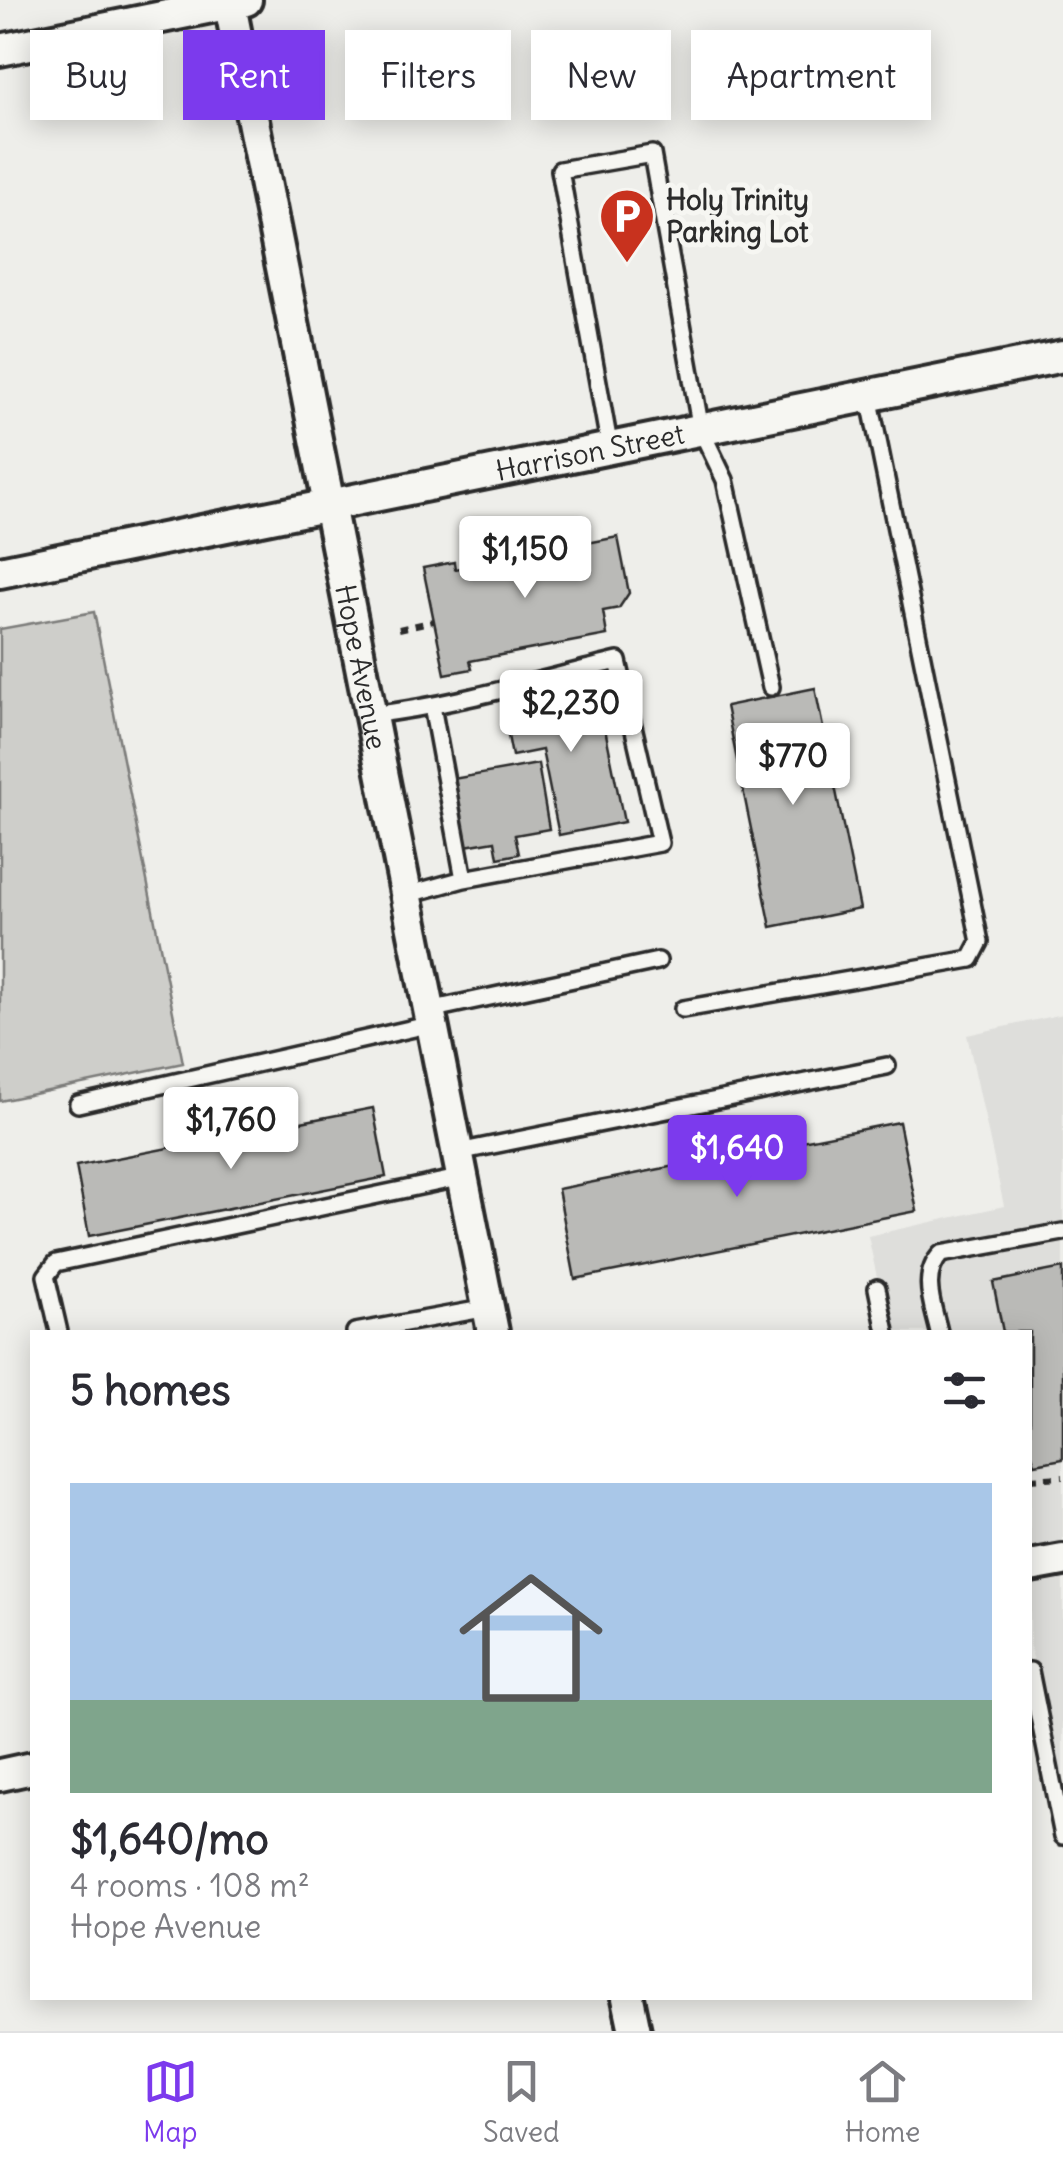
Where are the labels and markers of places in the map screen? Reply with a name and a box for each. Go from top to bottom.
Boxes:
place label: Holy Trinity Parking Lot [666,182,809,250]
parking icon: Holy Trinity Parking Lot [597,186,657,265]
pin: $1,150 [444,516,606,601]
pin: $2,230 [490,670,652,755]
pin: $770 [734,723,852,808]
pin: $1,760 [150,1087,312,1172]
pin: $1,640 [656,1115,818,1200]

